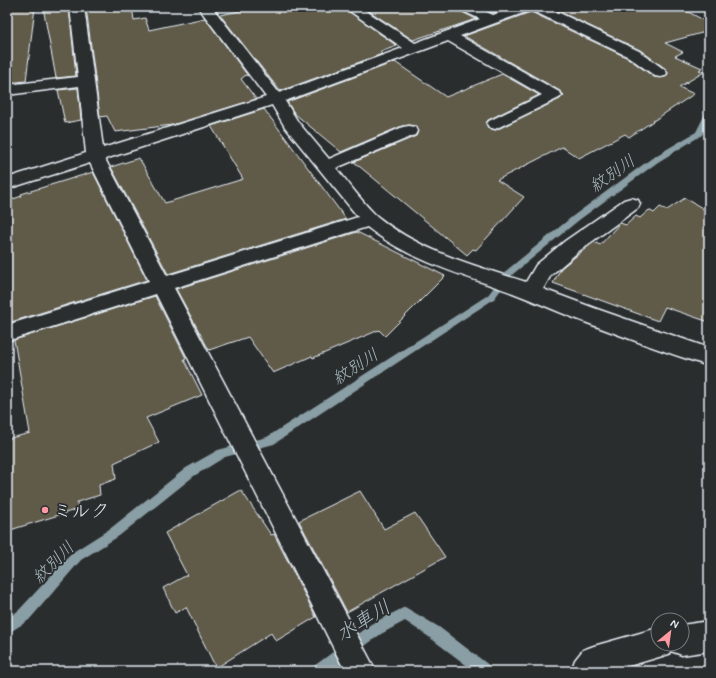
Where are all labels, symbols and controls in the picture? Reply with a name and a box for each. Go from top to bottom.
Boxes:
water label: 紋別川 [585,150,640,197]
water label: 紋別川 [328,344,383,390]
place label: ミルク [53,499,110,524]
marker: ミルク [40,505,50,515]
water label: 紋別川 [28,537,80,589]
water label: 水車川 [331,594,396,649]
north arrow [650,612,690,652]
text: N [668,616,681,632]

